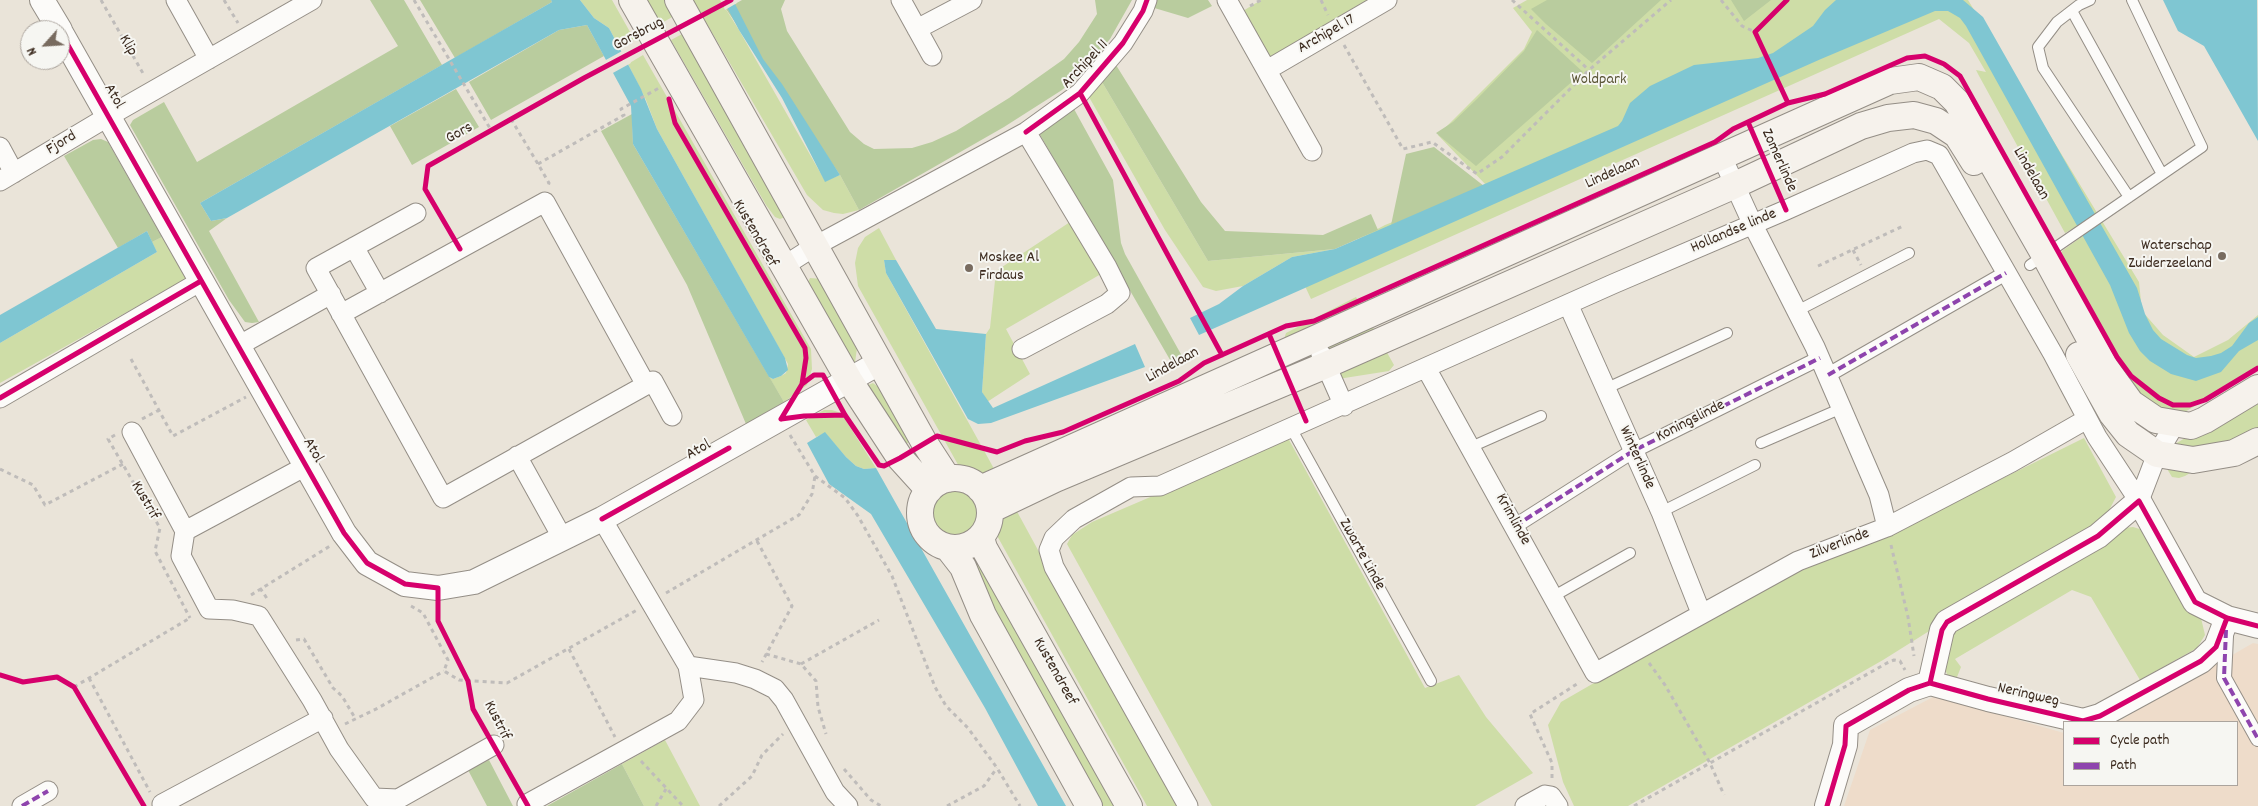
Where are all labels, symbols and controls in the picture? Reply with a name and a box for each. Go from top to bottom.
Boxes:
street label: Archipel 17 [1295,11,1359,59]
street label: Gorsbrug [610,14,668,56]
north arrow [20,20,70,70]
street label: Klip [113,32,141,60]
street label: Archipel 11 [1058,36,1114,94]
text: N [22,44,43,59]
park label: Woldpark [1572,71,1626,91]
street label: Atol [98,81,128,113]
street label: Gors [443,119,477,149]
street label: Zomerlinde [1756,127,1800,195]
street label: Fjord [43,128,81,160]
street label: Lindelaan [2007,144,2053,204]
street label: Lindelaan [1583,154,1643,194]
street label: Kustendreef [727,197,781,271]
street label: Hollandse linde [1688,205,1780,259]
place label: Waterschap Zuiderzeeland [2128,237,2212,275]
place label: Moskee Al Firdaus [979,249,1039,287]
marker: Waterschap Zuiderzeeland [2216,250,2228,262]
marker: Moskee Al Firdaus [963,262,975,274]
street label: Lindelaan [1143,344,1203,388]
street label: Koningslinde [1653,397,1729,447]
street label: Winterlinde [1614,423,1658,493]
street label: Atol [297,435,327,467]
street label: Atol [683,436,715,466]
street label: Kustrif [125,478,163,524]
street label: Krimlinde [1490,491,1534,549]
street label: Zwarte Linde [1333,516,1389,594]
street label: Zilverlinde [1808,525,1872,565]
street label: Kustendreef [1028,635,1080,709]
street label: Neringweg [1995,680,2061,712]
street label: Kustrif [478,698,514,744]
legend [2063,721,2238,786]
text: Cycle path [2110,730,2169,752]
text: Path [2110,755,2136,777]

